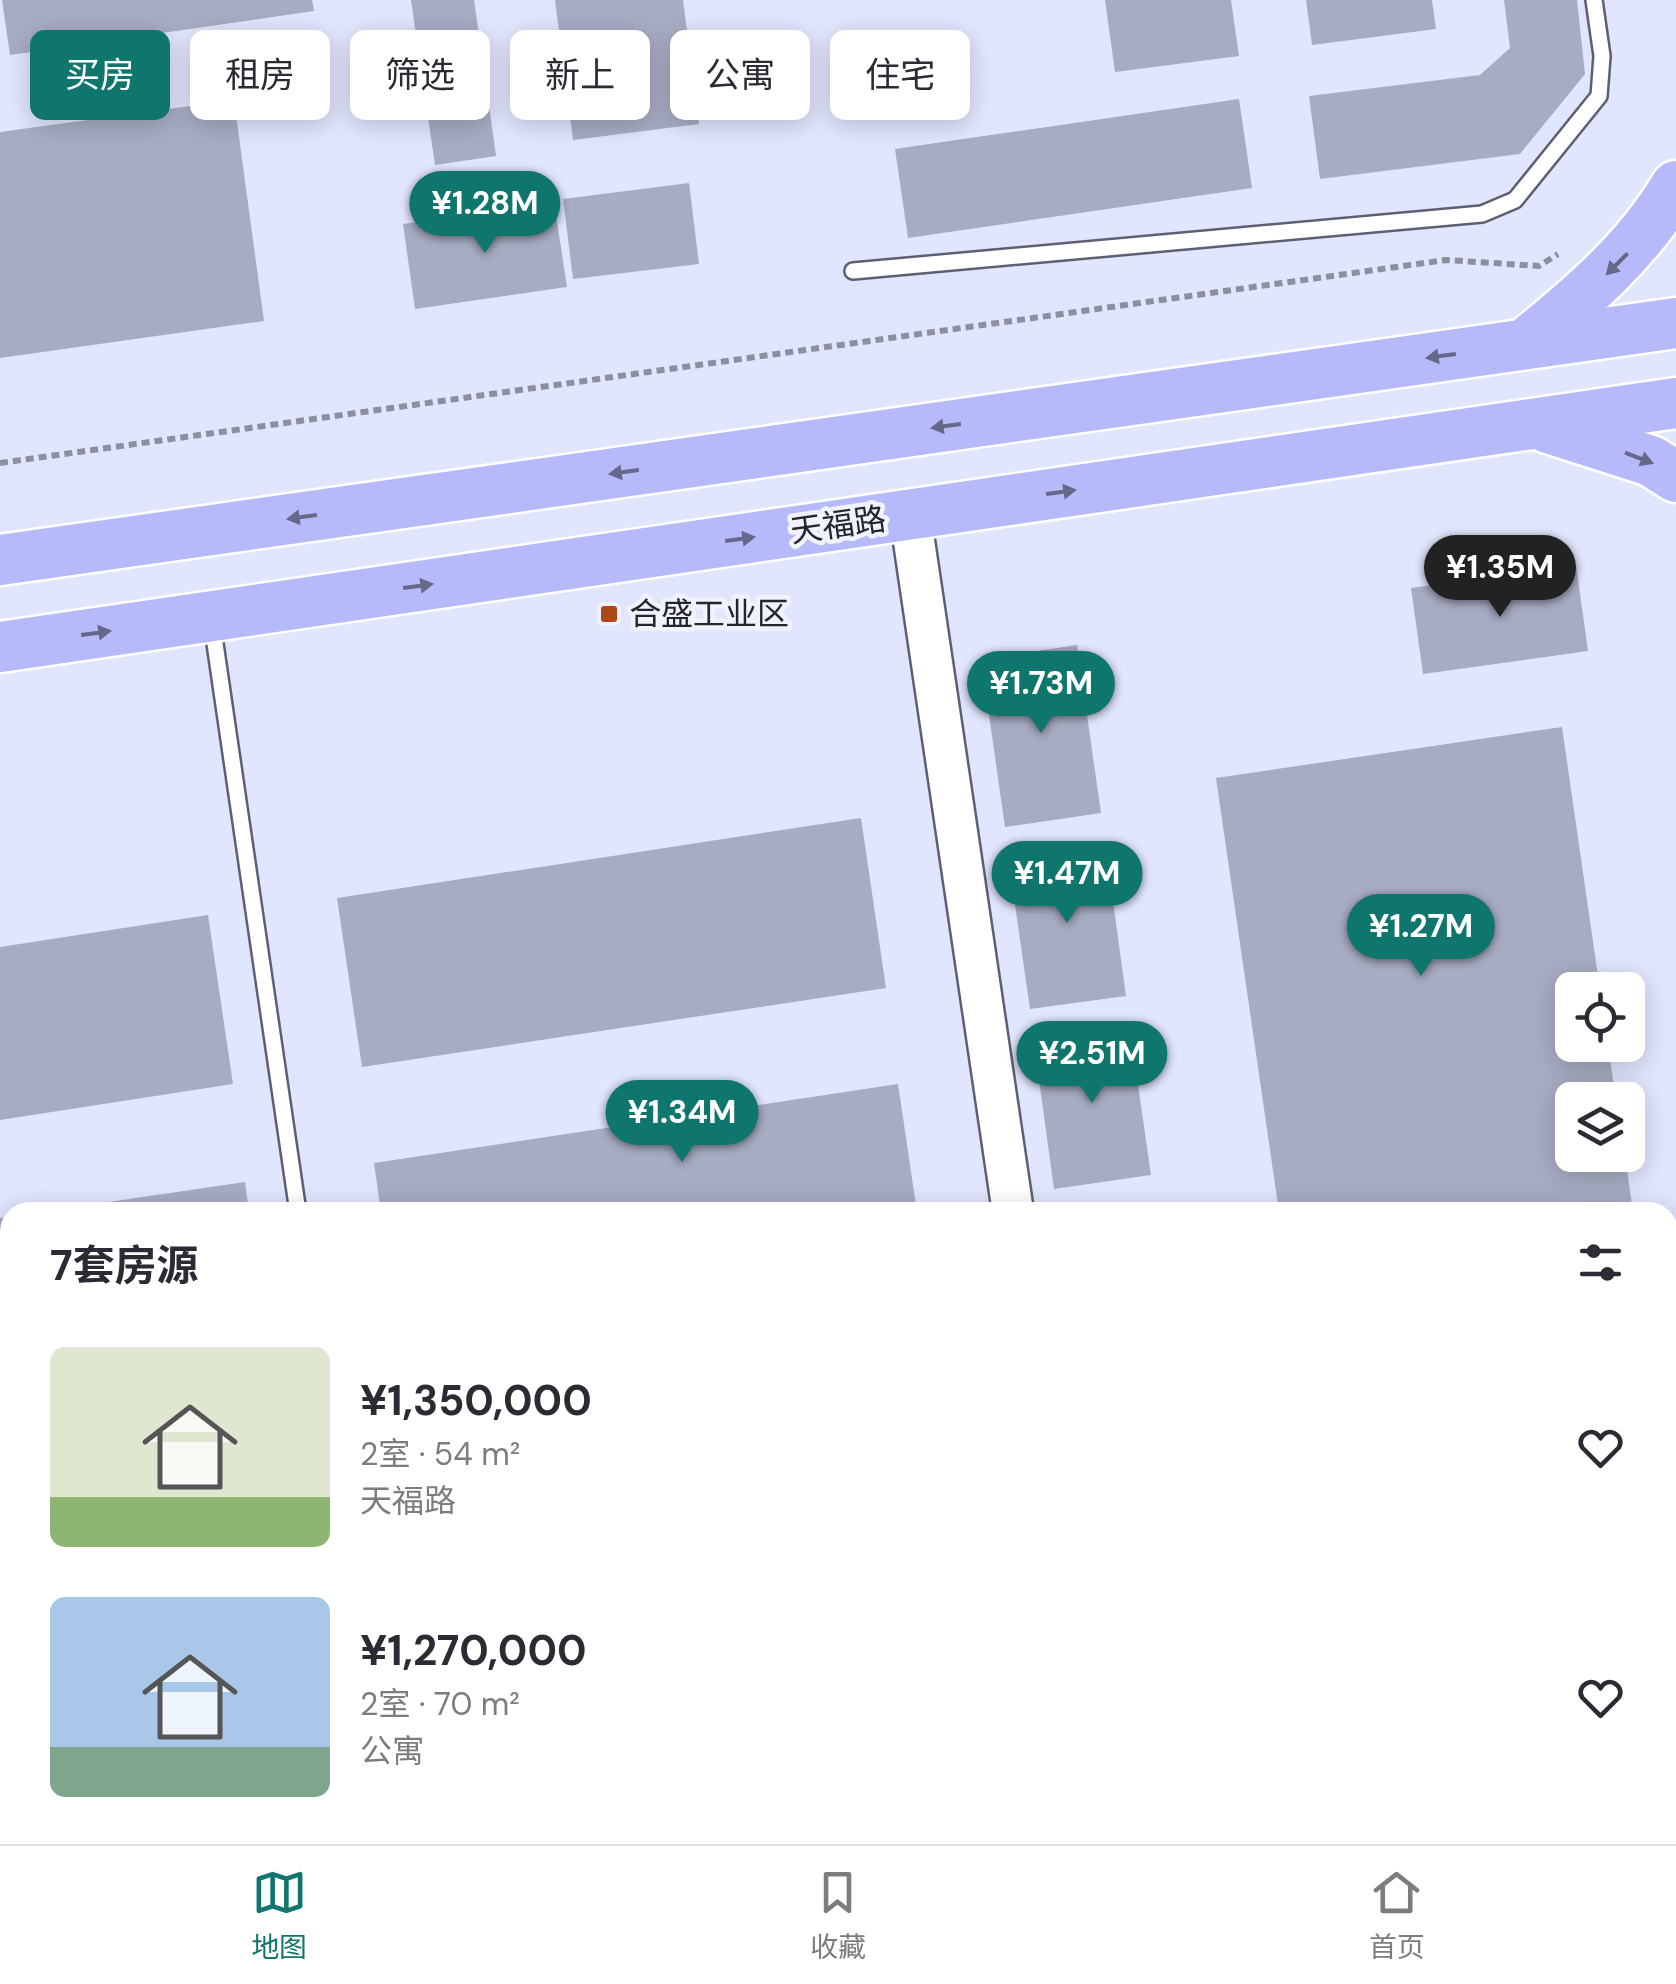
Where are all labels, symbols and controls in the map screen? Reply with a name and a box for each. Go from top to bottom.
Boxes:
chip: 买房 [30,30,170,120]
chip: 租房 [190,30,330,120]
chip: 筛选 [350,30,490,120]
chip: 新上 [510,30,650,120]
chip: 公寓 [670,30,810,120]
chip: 住宅 [830,30,970,120]
pin: ¥1.28M [404,171,566,256]
text: ¥1.28M [431,182,539,224]
one-way arrow [1606,251,1630,275]
one-way arrow [1425,348,1456,364]
one-way arrow [929,418,961,434]
one-way arrow [1624,451,1654,466]
one-way arrow [608,464,639,480]
one-way arrow [1046,484,1078,500]
street label: 天福路 [788,498,888,552]
one-way arrow [286,510,318,526]
one-way arrow [724,530,756,546]
pin: ¥1.35M [1419,535,1581,620]
text: ¥1.35M [1446,546,1554,588]
one-way arrow [403,577,434,593]
place label: 合盛工业区 [629,593,789,635]
marker: 合盛工业区 [598,603,620,625]
one-way arrow [81,625,113,641]
pin: ¥1.73M [960,651,1122,736]
text: ¥1.73M [989,662,1093,704]
pin: ¥1.47M [986,841,1148,926]
text: ¥1.47M [1014,852,1120,894]
pin: ¥1.27M [1340,894,1502,979]
text: ¥1.27M [1369,905,1473,947]
map controls [1555,972,1645,1172]
button: locate [1555,972,1645,1062]
pin: ¥2.51M [1011,1021,1173,1106]
text: ¥2.51M [1038,1032,1146,1074]
pin: ¥1.34M [601,1080,763,1165]
button: layers [1555,1082,1645,1172]
text: ¥1.34M [628,1091,736,1133]
icon: filters [1573,1235,1628,1290]
text: 7套房源 [50,1238,199,1293]
text: ¥1,350,000 [360,1373,592,1428]
icon: home [130,1387,250,1507]
icon: heart [1573,1420,1628,1475]
text: 2室 · 54 m² [360,1433,520,1475]
text: 天福路 [360,1480,456,1522]
text: ¥1,270,000 [360,1623,587,1678]
icon: home [130,1637,250,1757]
icon: heart [1573,1670,1628,1725]
text: 2室 · 70 m² [360,1683,520,1725]
text: 公寓 [360,1730,424,1772]
tab: 地图 [251,1865,307,1966]
tab: 收藏 [810,1865,866,1966]
tab: 首页 [1369,1865,1425,1966]

